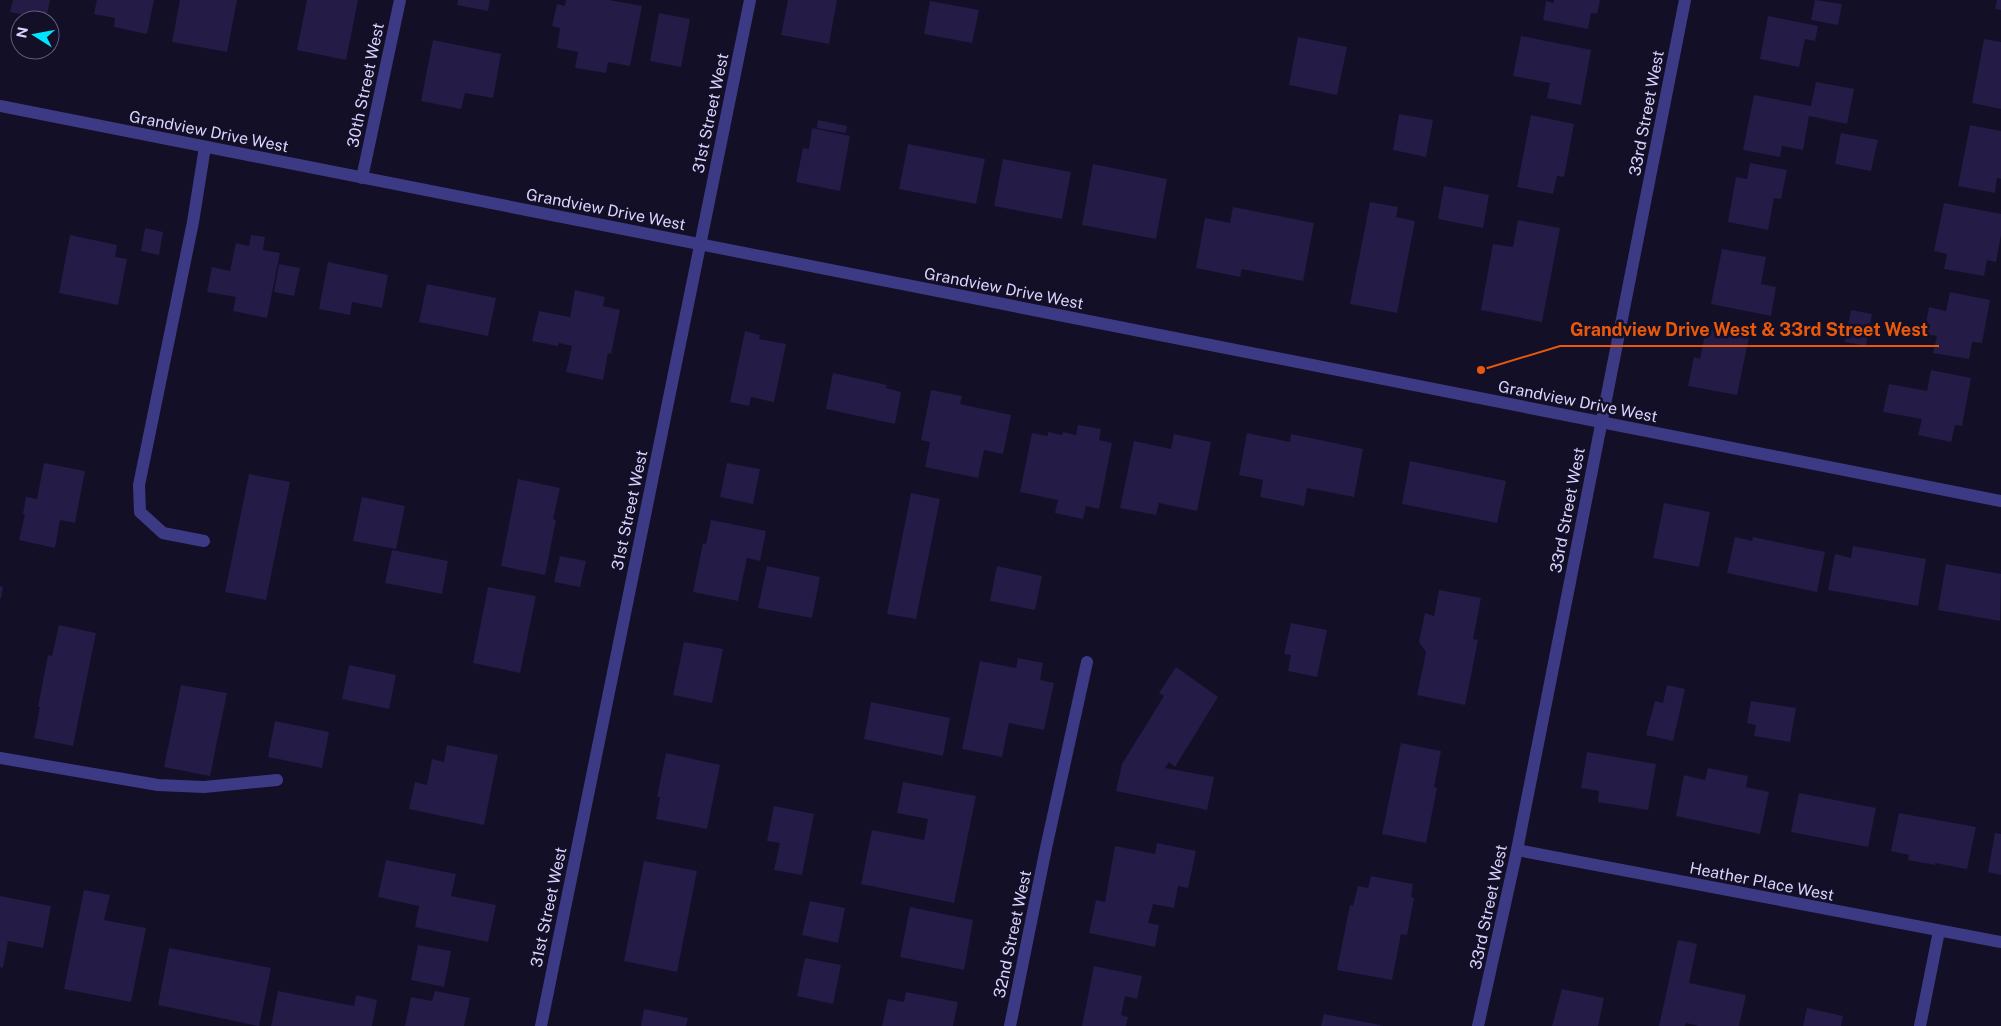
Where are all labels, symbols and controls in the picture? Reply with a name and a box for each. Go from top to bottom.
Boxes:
north arrow [10,10,60,60]
street label: 30th Street West [343,21,388,149]
text: N [13,26,31,39]
street label: 33rd Street West [1625,49,1668,178]
street label: 31st Street West [688,51,733,175]
street label: Grandview Drive West [128,107,290,156]
street label: Grandview Drive West [525,185,687,234]
street label: Grandview Drive West [923,264,1085,313]
callout: Grandview Drive West & 33rd Street West [1560,313,1939,346]
text: Grandview Drive West & 33rd Street West [1570,319,1928,340]
street label: Grandview Drive West [1497,377,1659,426]
street label: 33rd Street West [1546,446,1589,575]
street label: 31st Street West [607,448,652,572]
street label: 33rd Street West [1466,843,1511,971]
street label: 31st Street West [526,845,571,969]
street label: Heather Place West [1688,858,1836,905]
street label: 32nd Street West [990,868,1035,1000]

